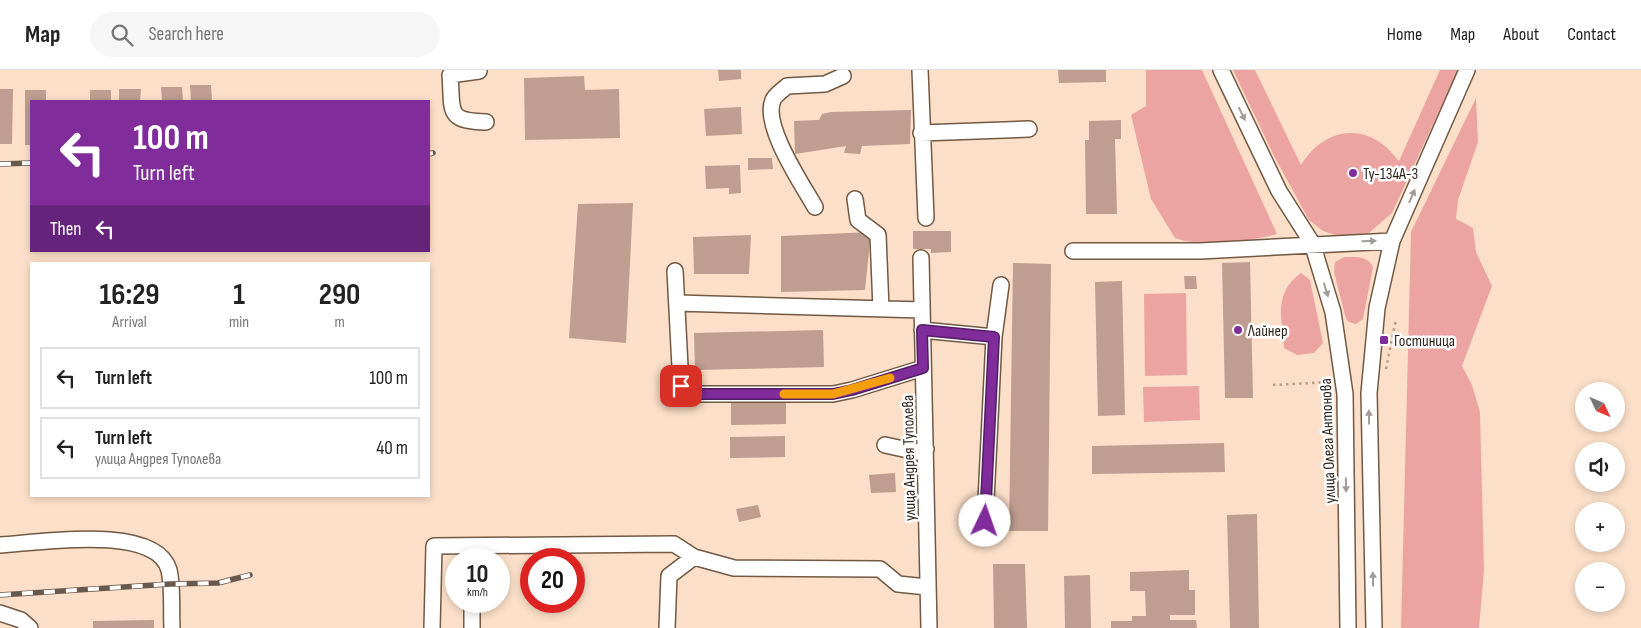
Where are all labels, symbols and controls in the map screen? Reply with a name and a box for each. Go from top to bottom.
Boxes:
search box [90,12,440,57]
text: Map [25,20,60,49]
icon: search [108,21,136,49]
text: Search here [148,23,224,46]
text: Home [1387,24,1422,45]
text: Map [1450,24,1475,45]
text: About [1503,24,1539,45]
text: Contact [1567,24,1616,45]
one-way arrow [1238,107,1246,121]
text: 100 m [133,117,209,160]
icon: left [50,120,115,185]
text: Turn left [133,160,195,187]
place label: Ту-134А-3 [1363,165,1418,184]
marker: Ту-134А-3 [1347,167,1359,179]
one-way arrow [1408,189,1416,203]
icon: left [91,215,119,243]
text: Then [50,218,81,241]
one-way arrow [1362,237,1378,245]
text: 16:29 [100,277,160,313]
text: 1 [233,277,245,313]
text: 290 [319,277,360,313]
one-way arrow [1322,283,1330,298]
text: Arrival [112,313,147,332]
text: min [229,313,249,332]
text: m [334,313,345,332]
place label: Лайнер [1247,322,1288,341]
marker: Лайнер [1232,324,1244,336]
place label: Гостиница [1394,332,1455,351]
marker: Гостиница [1378,334,1390,346]
icon: left [52,364,80,392]
pin [660,365,702,407]
text: Turn left [95,367,152,390]
text: 100 m [369,367,408,390]
icon: arrive [667,372,695,400]
street label: улица Олега Антонова [1317,378,1340,504]
north arrow [1575,382,1625,432]
map controls [1575,382,1625,612]
street label: улица Андрея Туполева [899,395,920,521]
one-way arrow [1365,409,1373,425]
text: Turn left [95,427,152,450]
icon: left [52,434,80,462]
text: 40 m [376,437,408,460]
button: sound [1575,442,1625,492]
text: улица Андрея Туполева [95,450,221,469]
one-way arrow [1342,478,1350,494]
position arrow [958,494,1010,546]
button: + [1575,502,1625,552]
speed limit sign: 20 [520,548,585,613]
text: 10 [467,559,488,590]
button: − [1575,562,1625,612]
one-way arrow [1369,571,1377,587]
text: km/h [467,585,488,600]

